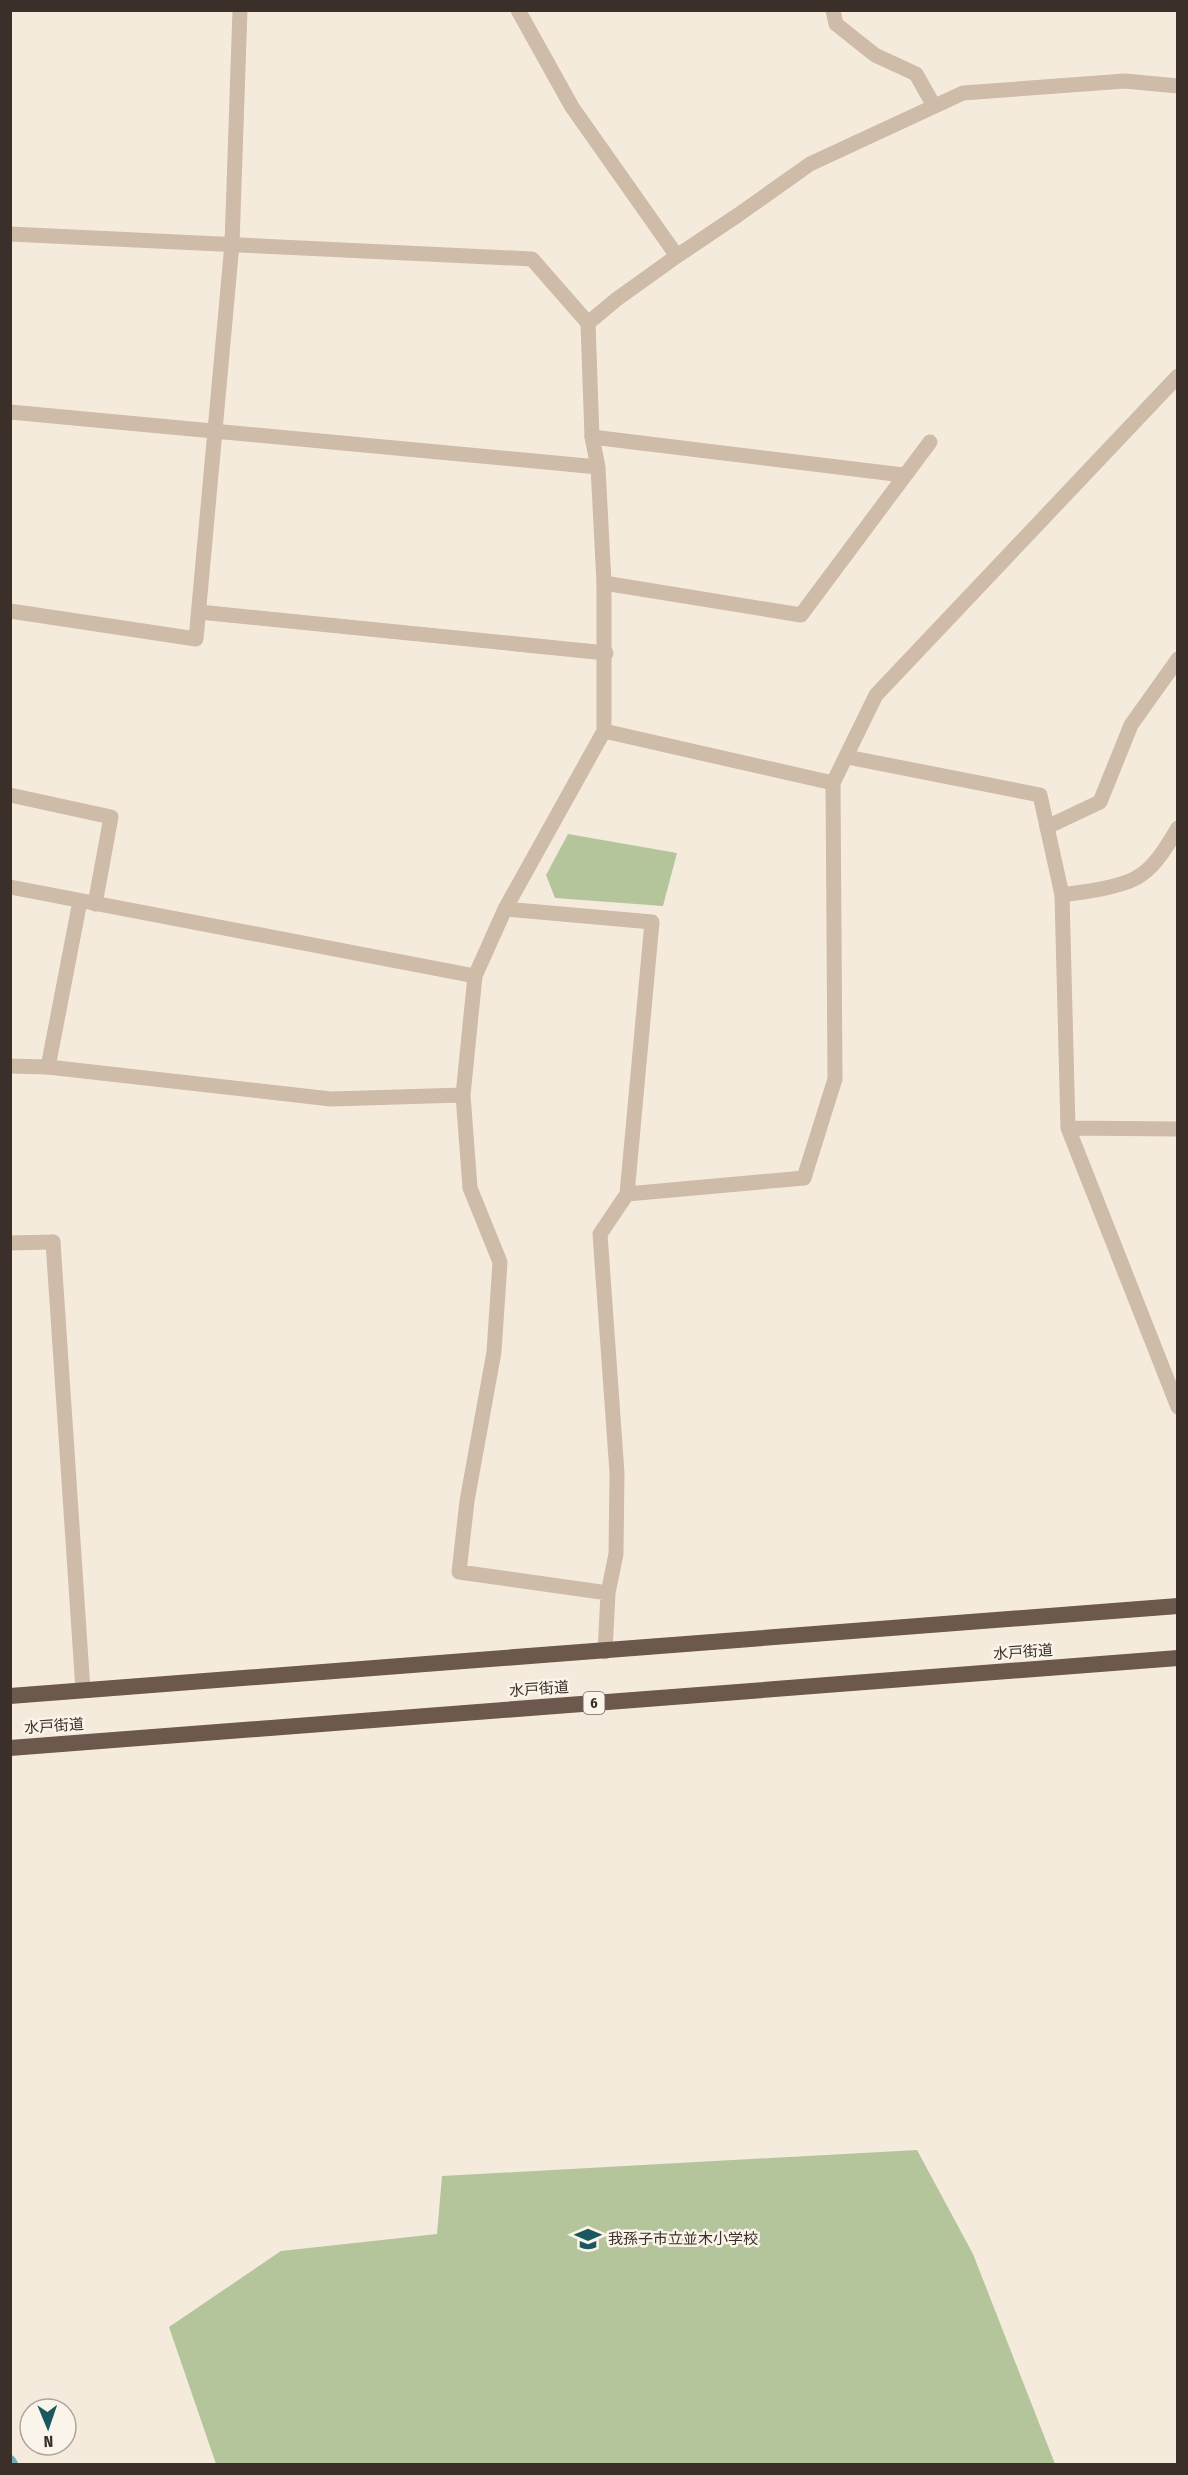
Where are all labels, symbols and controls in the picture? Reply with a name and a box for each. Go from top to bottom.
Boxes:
street label: 水戸街道 [992,1641,1054,1663]
street label: 水戸街道 [508,1678,570,1700]
road number: 6 [584,1692,604,1714]
street label: 水戸街道 [23,1715,85,1737]
school or university icon: 我孫子市立並木小学校 [573,2224,603,2254]
place label: 我孫子市立並木小学校 [608,2230,758,2248]
north arrow [18,2397,78,2457]
text: N [43,2432,54,2451]

